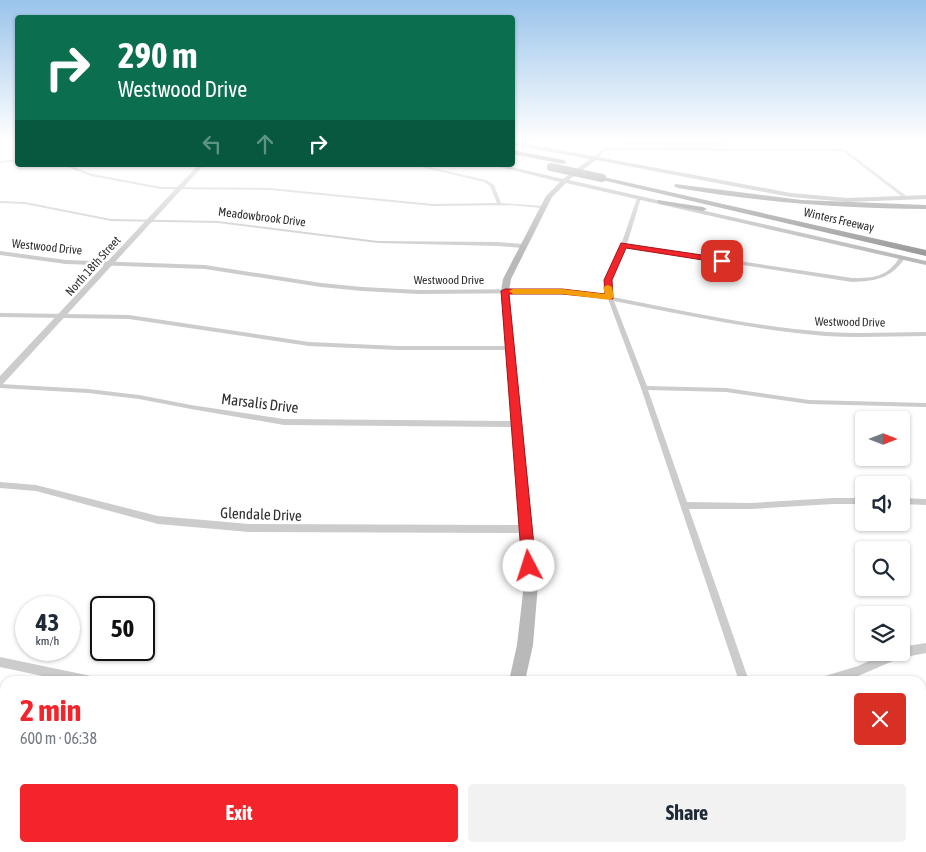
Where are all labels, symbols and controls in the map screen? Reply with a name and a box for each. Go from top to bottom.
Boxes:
icon: right [35,35,100,100]
text: 290 m [118,35,197,75]
text: Westwood Drive [118,76,247,102]
icon: left [198,130,226,158]
icon: ahead [251,130,279,158]
icon: right [304,130,332,158]
street label: Meadowbrook Drive [217,205,307,229]
street label: Winters Freeway [802,205,876,235]
street label: North 18th Street [63,233,124,299]
street label: Westwood Drive [11,236,83,258]
pin [701,240,743,282]
icon: arrive [708,247,736,275]
street label: Westwood Drive [414,273,484,287]
street label: Westwood Drive [815,314,885,330]
street label: Marsalis Drive [220,390,300,416]
north arrow [855,411,910,466]
map controls [855,411,910,661]
button: sound [855,476,910,531]
street label: Glendale Drive [220,504,302,524]
position arrow [502,539,554,591]
button: search [855,541,910,596]
speed limit sign: 50 [90,596,155,661]
button: layers [855,606,910,661]
text: 43 [36,608,59,636]
text: km/h [36,634,59,648]
text: 2 min [20,693,81,727]
button: close [854,693,906,745]
text: 600 m · 06:38 [20,729,97,747]
button: Exit [20,784,458,842]
button: Share [468,784,906,842]

